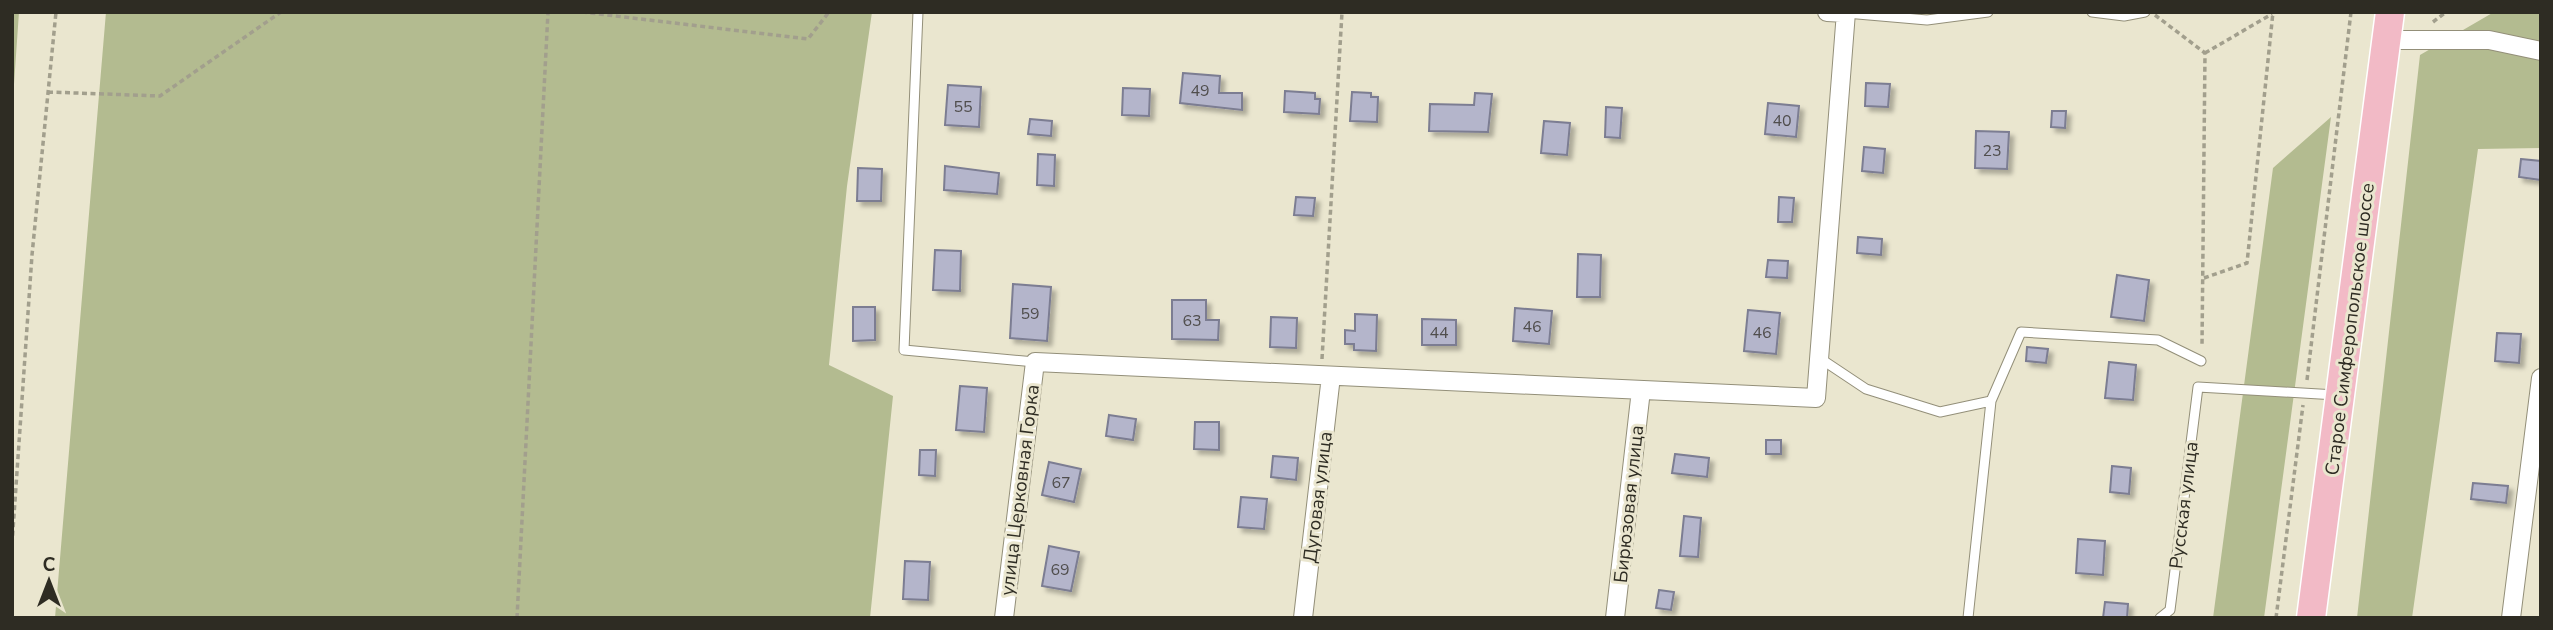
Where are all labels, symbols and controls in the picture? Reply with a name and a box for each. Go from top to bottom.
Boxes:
house number: 49 [1190,80,1210,102]
house number: 55 [953,96,973,118]
house number: 40 [1772,110,1792,132]
house number: 23 [1982,140,2002,162]
street label: Старое Симферопольское шоссе [2319,181,2381,477]
house number: 59 [1020,303,1040,325]
house number: 63 [1182,310,1202,332]
house number: 46 [1522,316,1542,338]
house number: 44 [1429,322,1449,344]
house number: 46 [1752,322,1772,344]
street label: улица Церковная Горка [994,383,1046,597]
street label: Бирюзовая улица [1608,424,1650,584]
street label: Дуговая улица [1297,430,1339,564]
street label: Русская улица [2163,440,2205,570]
house number: 67 [1051,472,1071,494]
north arrow [14,546,84,616]
text: С [43,552,56,578]
house number: 69 [1050,559,1070,581]

